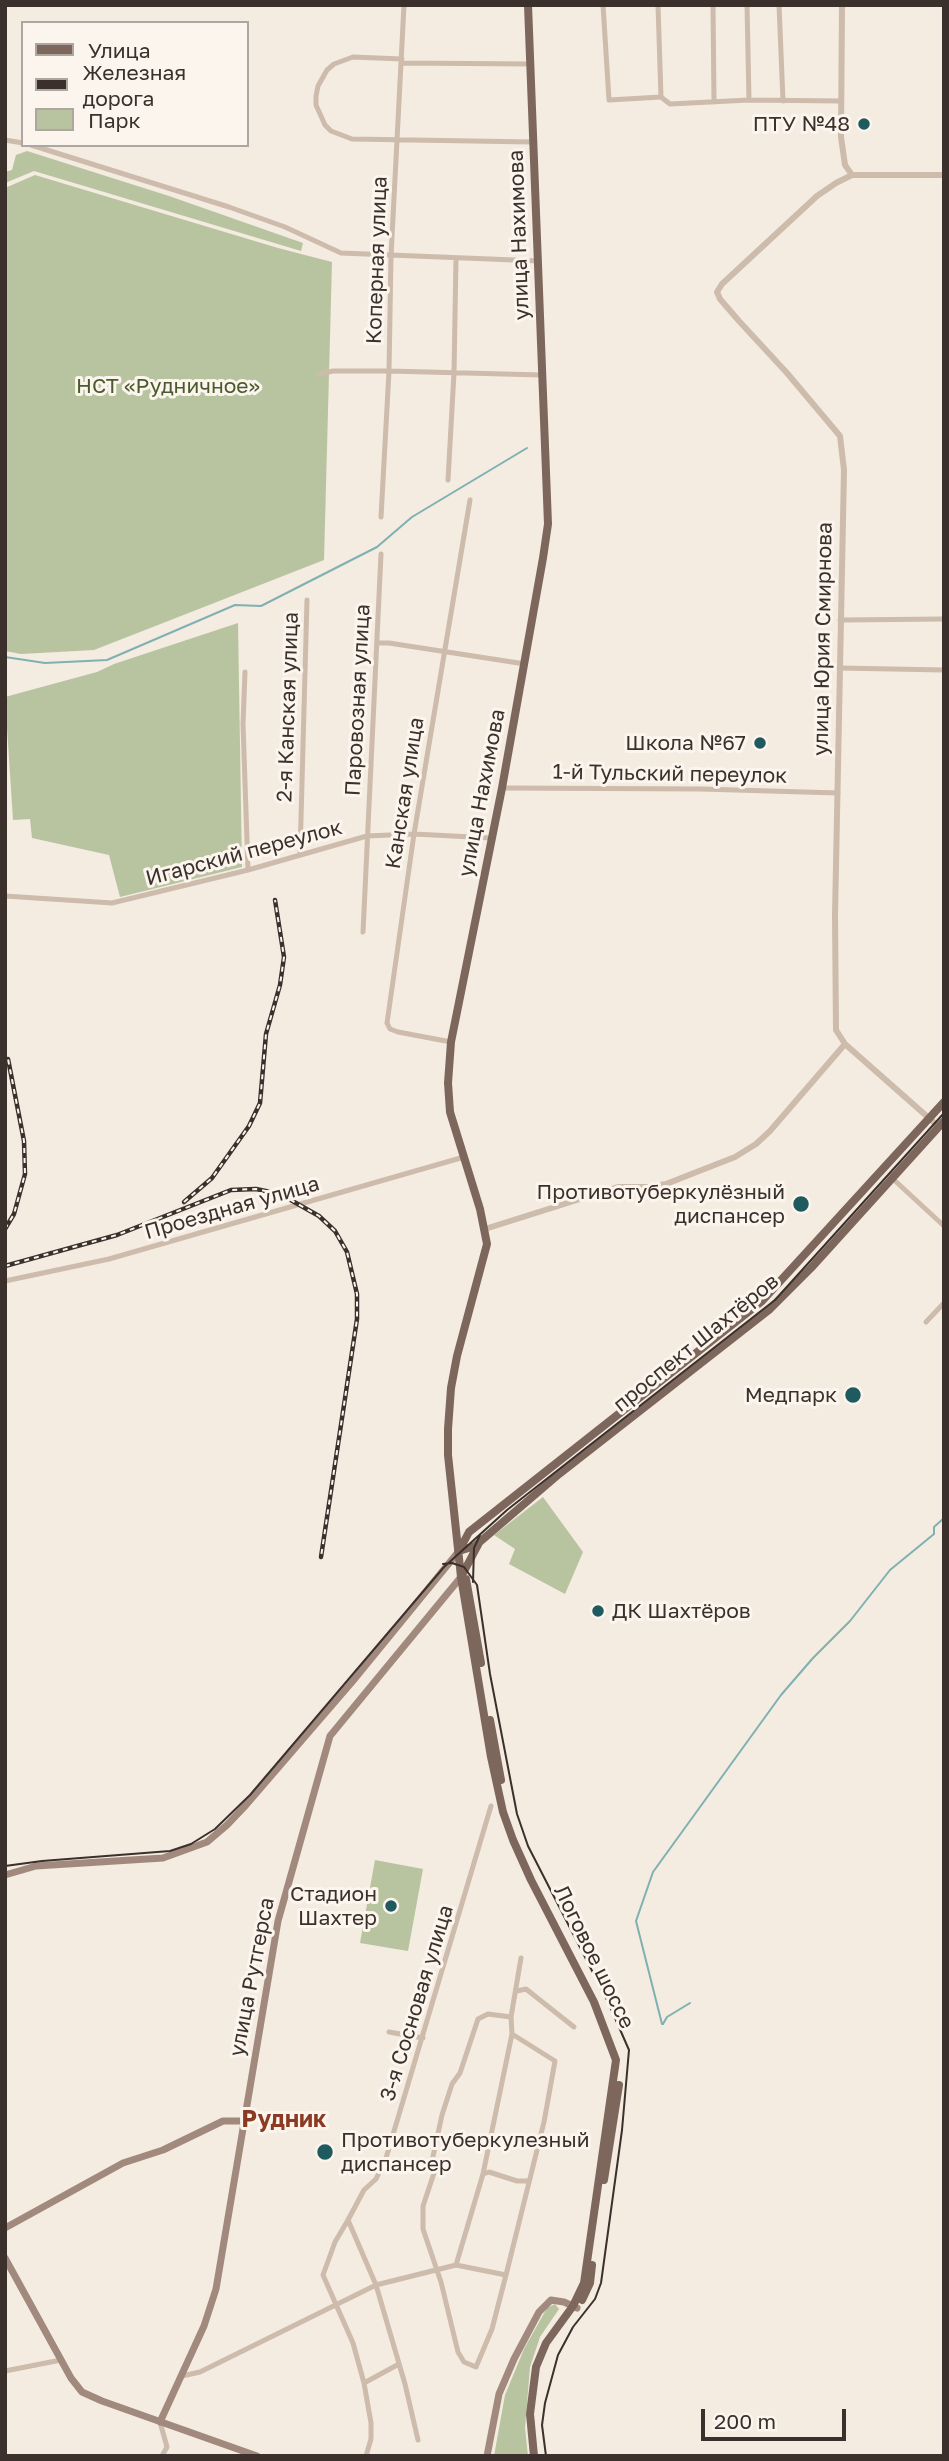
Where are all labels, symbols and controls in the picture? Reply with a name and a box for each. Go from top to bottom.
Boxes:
legend [21,21,248,147]
text: Улица [88,37,151,63]
text: Железная дорога [82,59,186,111]
text: Парк [88,107,141,133]
place label: ПТУ №48 [753,111,850,137]
marker: ПТУ №48 [856,116,872,132]
street label: улица Нахимова [503,149,535,321]
street label: Коперная улица [361,176,393,344]
park label: НСТ «Рудничное» [76,373,260,399]
street label: улица Юрия Смирнова [808,522,838,756]
street label: Паровозная улица [340,603,376,797]
street label: 2-я Канская улица [272,611,304,803]
street label: улица Нахимова [453,707,511,879]
street label: Канская улица [381,715,429,871]
place label: Школа №67 [625,730,746,756]
marker: Школа №67 [752,735,768,751]
street label: 1-й Тульский переулок [553,759,787,789]
street label: Игарский переулок [143,815,345,891]
street label: Проездная улица [142,1171,322,1245]
place label: Противотуберкулёзный диспансер [536,1179,785,1229]
marker: Противотуберкулёзный диспансер [791,1194,811,1214]
street label: проспект Шахтёров [608,1269,784,1417]
place label: Медпарк [745,1382,837,1408]
marker: Медпарк [843,1385,863,1405]
place label: ДК Шахтёров [612,1598,751,1624]
marker: ДК Шахтёров [590,1603,606,1619]
place label: Стадион Шахтер [290,1881,377,1931]
street label: Логовое шоссе [548,1881,640,2033]
street label: улица Рутгерса [224,1895,280,2059]
marker: Стадион Шахтер [383,1898,399,1914]
street label: 3-я Сосновая улица [375,1902,459,2104]
district label: Рудник [242,2106,326,2134]
place label: Противотуберкулезный диспансер [341,2127,590,2177]
marker: Противотуберкулезный диспансер [315,2142,335,2162]
scale bar [704,2394,849,2438]
text: 200 m [714,2408,776,2434]

